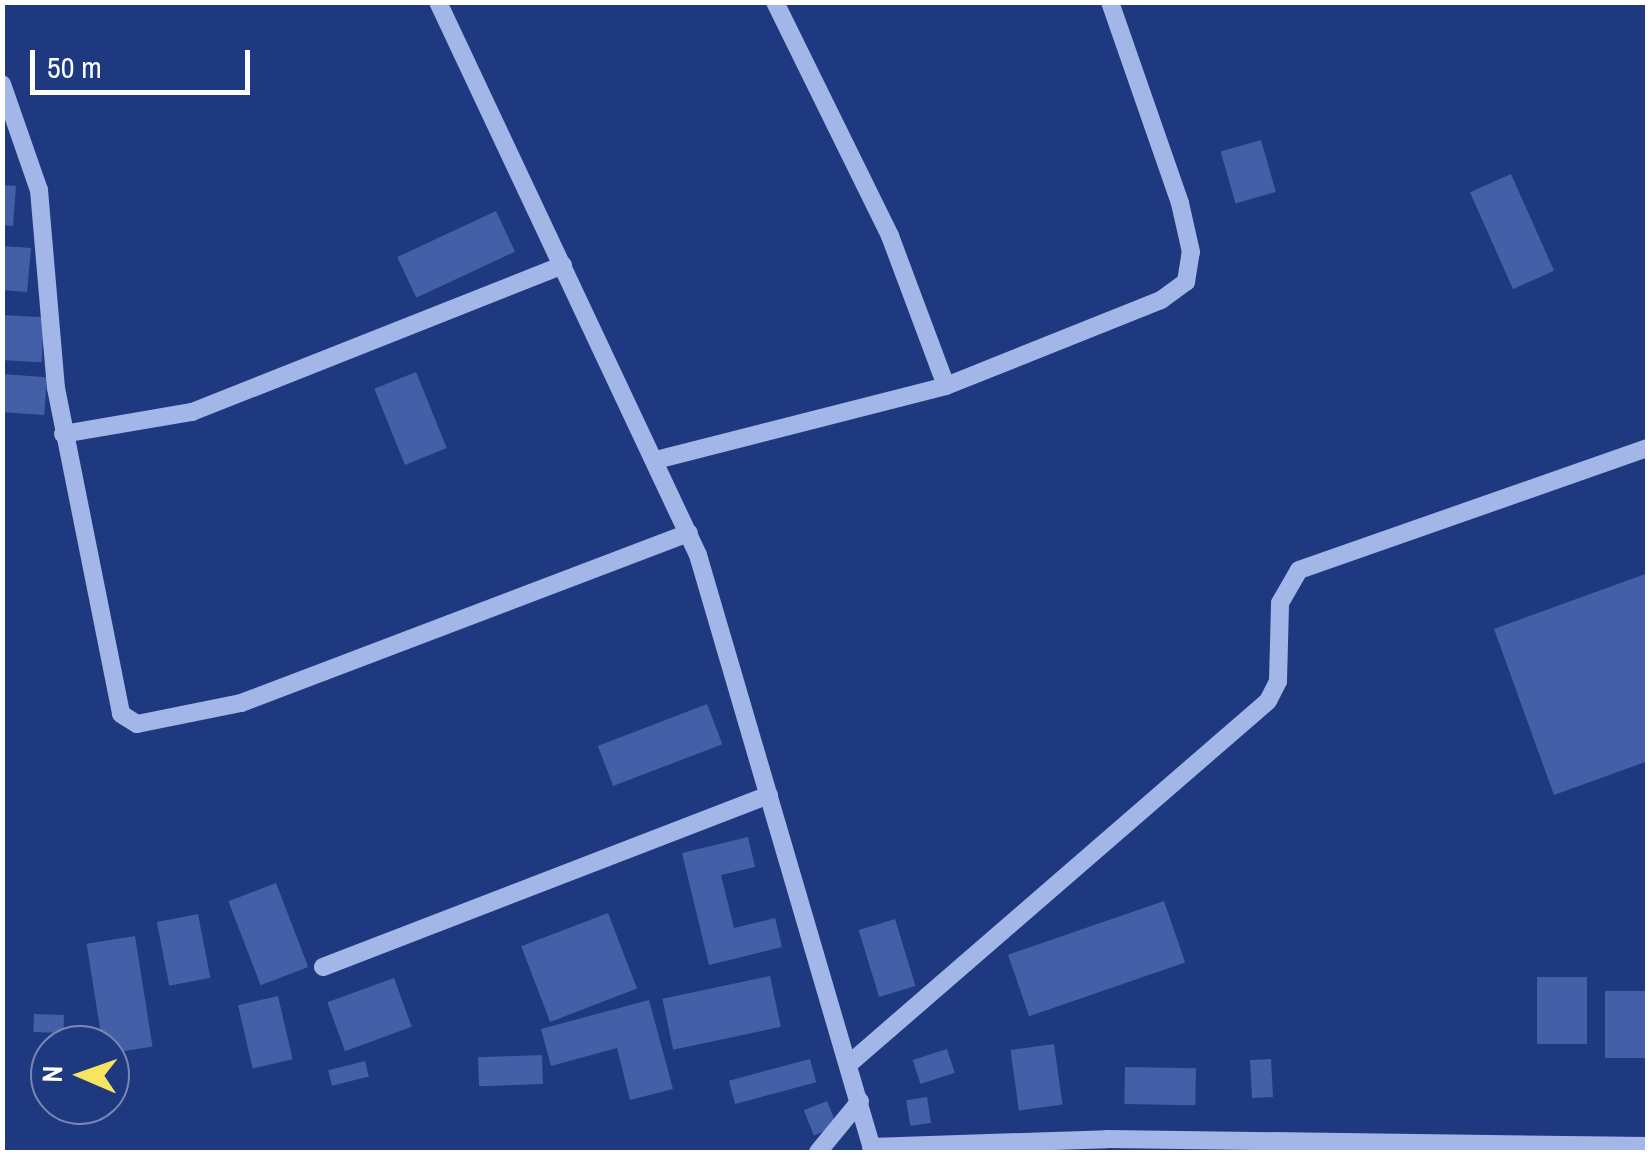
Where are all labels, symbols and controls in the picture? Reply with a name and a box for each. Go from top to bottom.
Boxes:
scale bar [35,30,255,92]
text: 50 m [47,47,102,87]
north arrow [30,1025,130,1125]
text: N [33,1065,71,1083]

